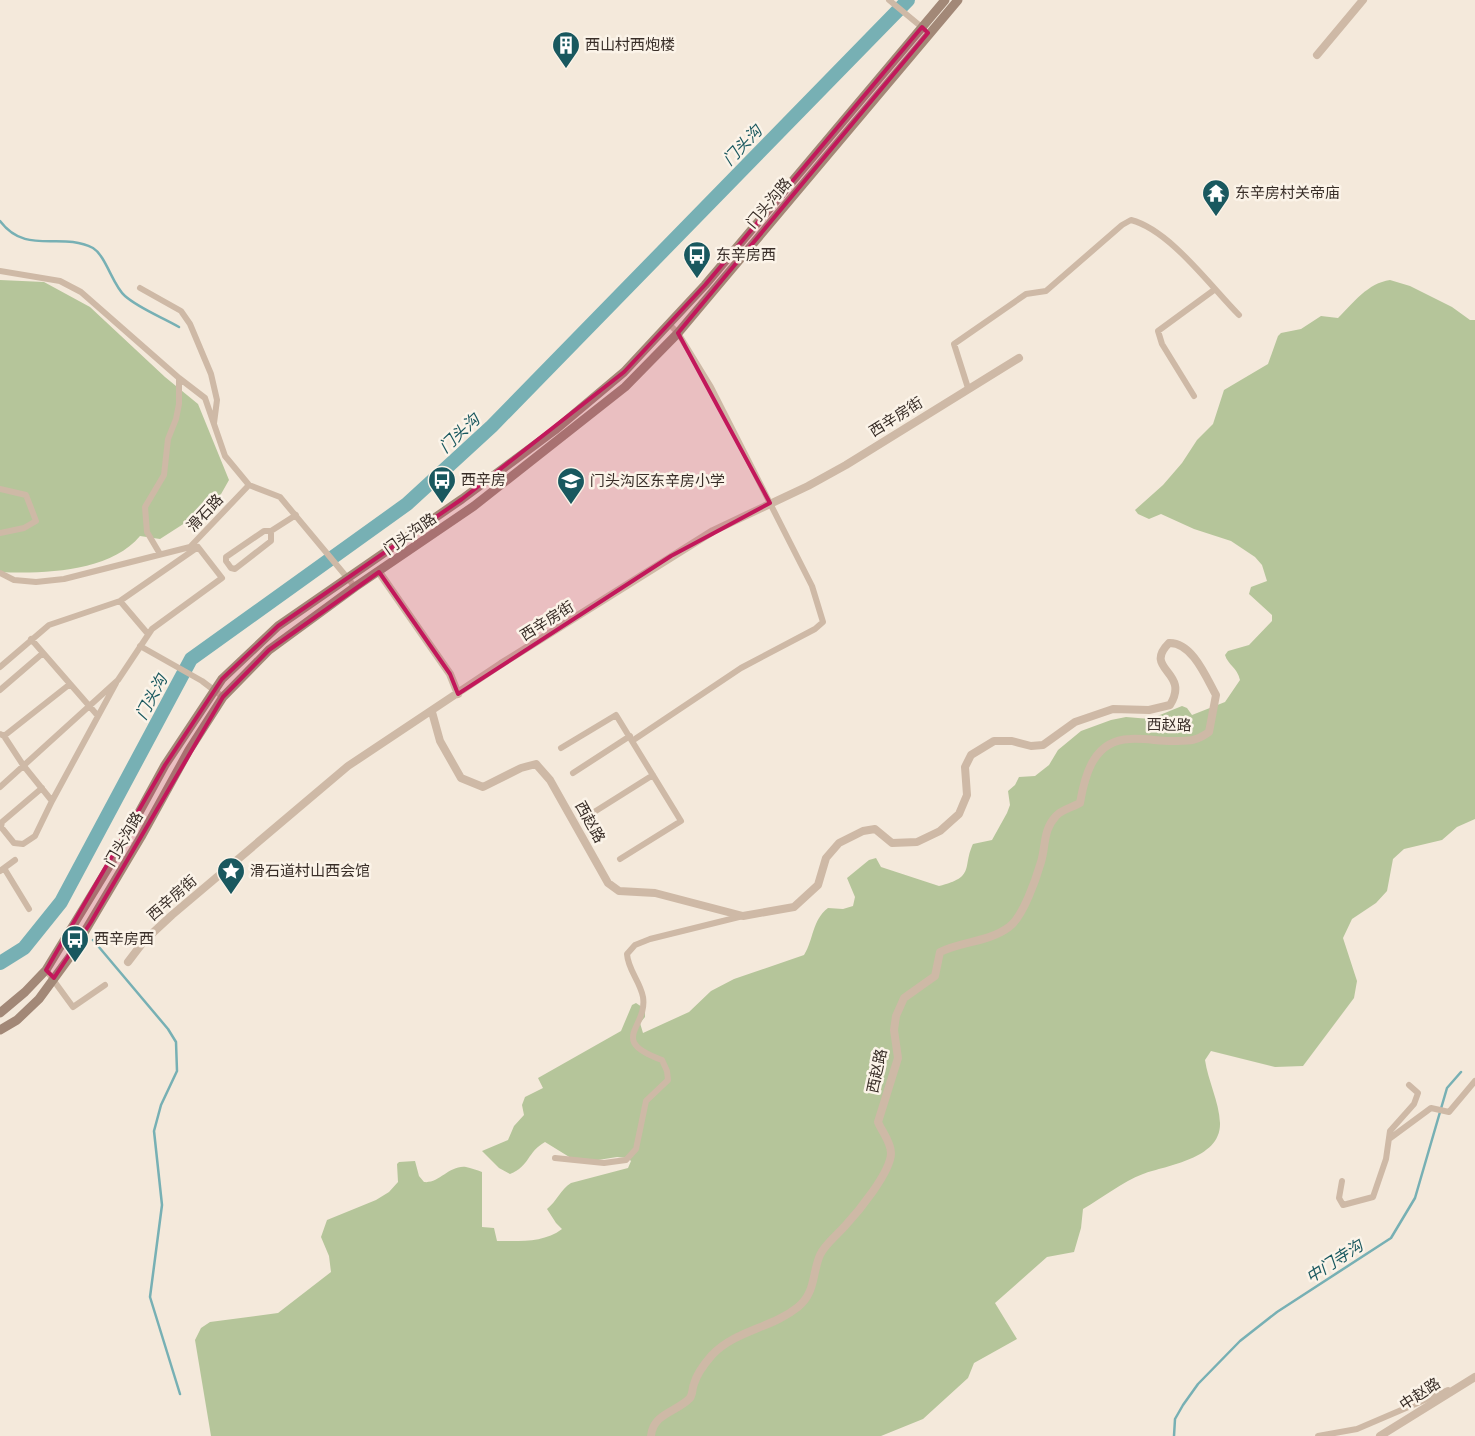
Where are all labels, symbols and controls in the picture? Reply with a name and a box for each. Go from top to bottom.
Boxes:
building icon: 西山村西炮楼 [551,30,581,69]
place label: 西山村西炮楼 [585,34,675,55]
water label: 门头沟 [717,119,768,170]
street label: 门头沟路 [741,173,796,232]
temple icon: 东辛房村关帝庙 [1201,178,1231,217]
place label: 东辛房村关帝庙 [1235,182,1340,203]
bus stop icon: 东辛房西 [682,240,712,279]
place label: 东辛房西 [716,244,776,265]
street label: 西辛房街 [865,392,927,441]
water label: 门头沟 [434,407,486,457]
bus stop icon: 西辛房 [427,465,457,504]
school or university icon: 门头沟区东辛房小学 [556,466,586,505]
place label: 西辛房 [461,469,506,490]
place label: 门头沟区东辛房小学 [590,470,725,491]
street label: 滑石路 [182,489,228,536]
street label: 门头沟路 [379,508,440,559]
street label: 西辛房街 [516,596,578,645]
water label: 门头沟 [130,669,173,723]
street label: 西赵路 [1146,714,1192,735]
street label: 西赵路 [570,797,611,847]
street label: 门头沟路 [99,808,148,870]
place icon: 滑石道村山西会馆 [216,856,246,895]
place label: 滑石道村山西会馆 [250,860,370,881]
street label: 西辛房街 [142,870,201,925]
bus stop icon: 西辛房西 [60,924,90,963]
place label: 西辛房西 [94,928,154,949]
street label: 西赵路 [862,1047,891,1095]
water label: 中门寺沟 [1301,1233,1368,1288]
street label: 中赵路 [1395,1373,1444,1415]

